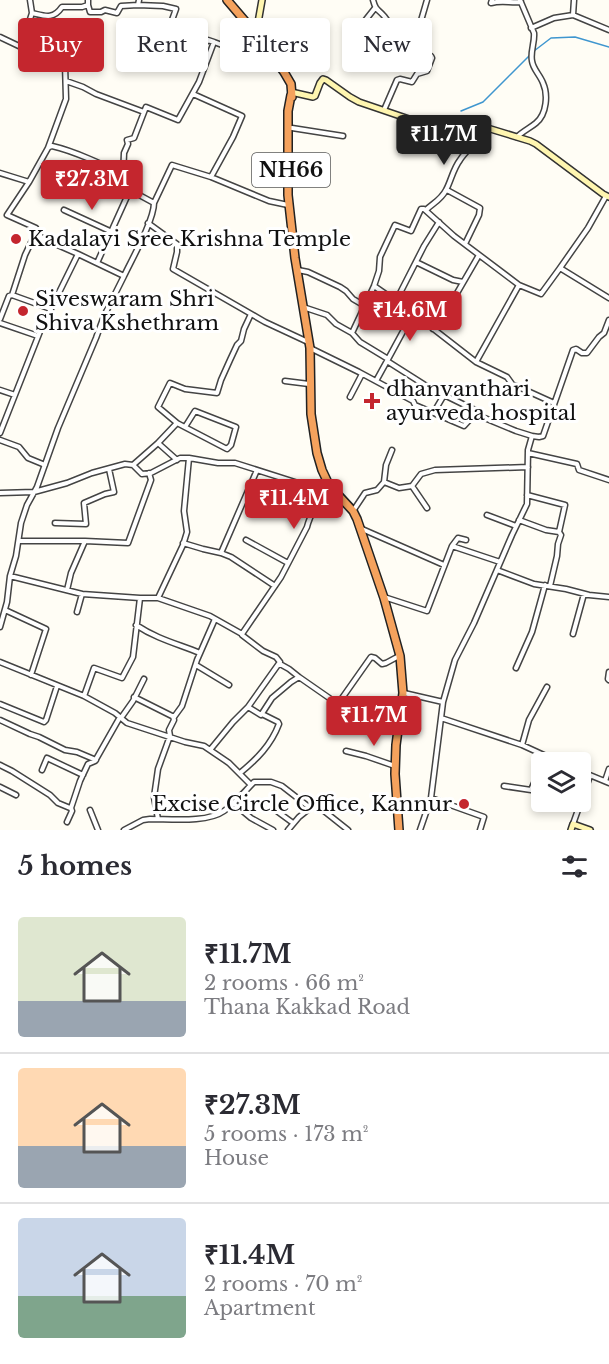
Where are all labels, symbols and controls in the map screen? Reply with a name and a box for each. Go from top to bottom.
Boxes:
chip: Buy [18,18,104,72]
chip: Rent [116,18,208,72]
chip: Filters [220,18,330,72]
chip: New [342,18,432,72]
pin: ₹11.7M [395,115,493,166]
text: ₹11.7M [410,122,478,146]
road number: NH66 [252,153,330,187]
pin: ₹27.3M [43,160,141,211]
text: ₹27.3M [55,167,129,191]
place label: Kadalayi Sree Krishna Temple [28,226,351,252]
marker: Kadalayi Sree Krishna Temple [9,232,23,246]
place label: Siveswaram Shri Shiva Kshethram [35,286,219,336]
pin: ₹14.6M [361,291,459,342]
text: ₹14.6M [373,298,447,322]
marker: Siveswaram Shri Shiva Kshethram [16,304,30,318]
place label: dhanvanthari ayurveda hospital [386,376,576,426]
marker: dhanvanthari ayurveda hospital [363,392,381,410]
pin: ₹11.4M [245,479,343,530]
text: ₹11.4M [259,486,329,510]
pin: ₹11.7M [325,696,423,747]
text: ₹11.7M [340,703,408,727]
map controls [531,752,591,812]
button: layers [531,752,591,812]
place label: Excise Circle Office, Kannur [152,791,452,817]
marker: Excise Circle Office, Kannur [457,797,471,811]
text: 5 homes [18,850,132,882]
icon: filters [558,850,591,883]
text: ₹11.7M [204,938,291,970]
icon: home [66,941,138,1013]
text: 2 rooms · 66 m² [204,971,364,995]
text: Thana Kakkad Road [204,995,410,1019]
text: ₹27.3M [204,1089,301,1121]
icon: home [66,1092,138,1164]
text: 5 rooms · 173 m² [204,1122,368,1146]
text: House [204,1146,269,1170]
text: ₹11.4M [204,1239,295,1271]
icon: home [66,1242,138,1314]
text: 2 rooms · 70 m² [204,1272,362,1296]
text: Apartment [204,1296,315,1320]

